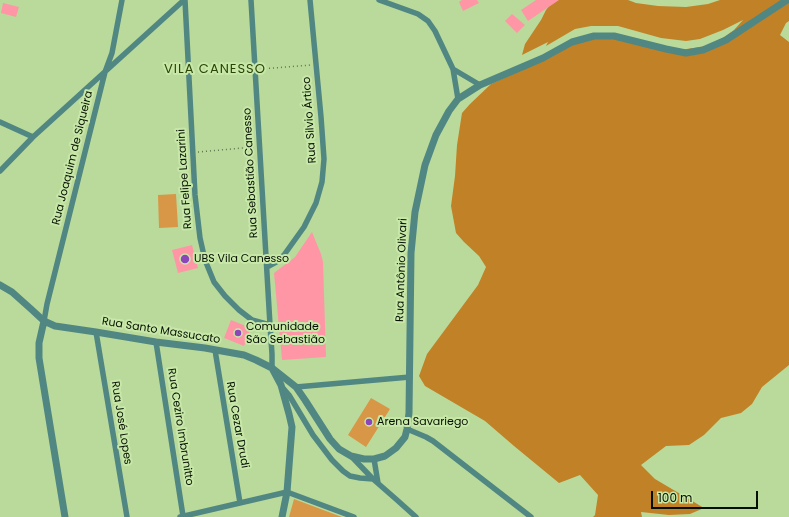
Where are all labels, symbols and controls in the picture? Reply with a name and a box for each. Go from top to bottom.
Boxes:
district label: VILA CANESSO [164,62,266,78]
street label: Rua Silvio Ártico [300,76,320,164]
street label: Rua Joaquim de Siqueira [50,90,96,226]
street label: Rua Sebastião Canesso [241,108,261,238]
street label: Rua Felipe Lazarini [175,129,195,229]
street label: Rua Antônio Olivari [394,218,410,322]
place label: UBS Vila Canesso [194,252,289,266]
marker: UBS Vila Canesso [179,253,191,265]
street label: Rua Santo Massucato [101,315,221,347]
place label: Comunidade São Sebastião [246,320,325,346]
marker: Comunidade São Sebastião [233,328,243,338]
street label: Rua Ceziro Imbrunitto [164,367,196,487]
street label: Rua José Lopes [108,380,134,466]
street label: Rua Cezar Drudi [223,381,251,469]
place label: Arena Savariego [377,415,468,429]
marker: Arena Savariego [364,417,374,427]
scale bar [653,483,760,509]
text: 100 m [658,489,692,506]

